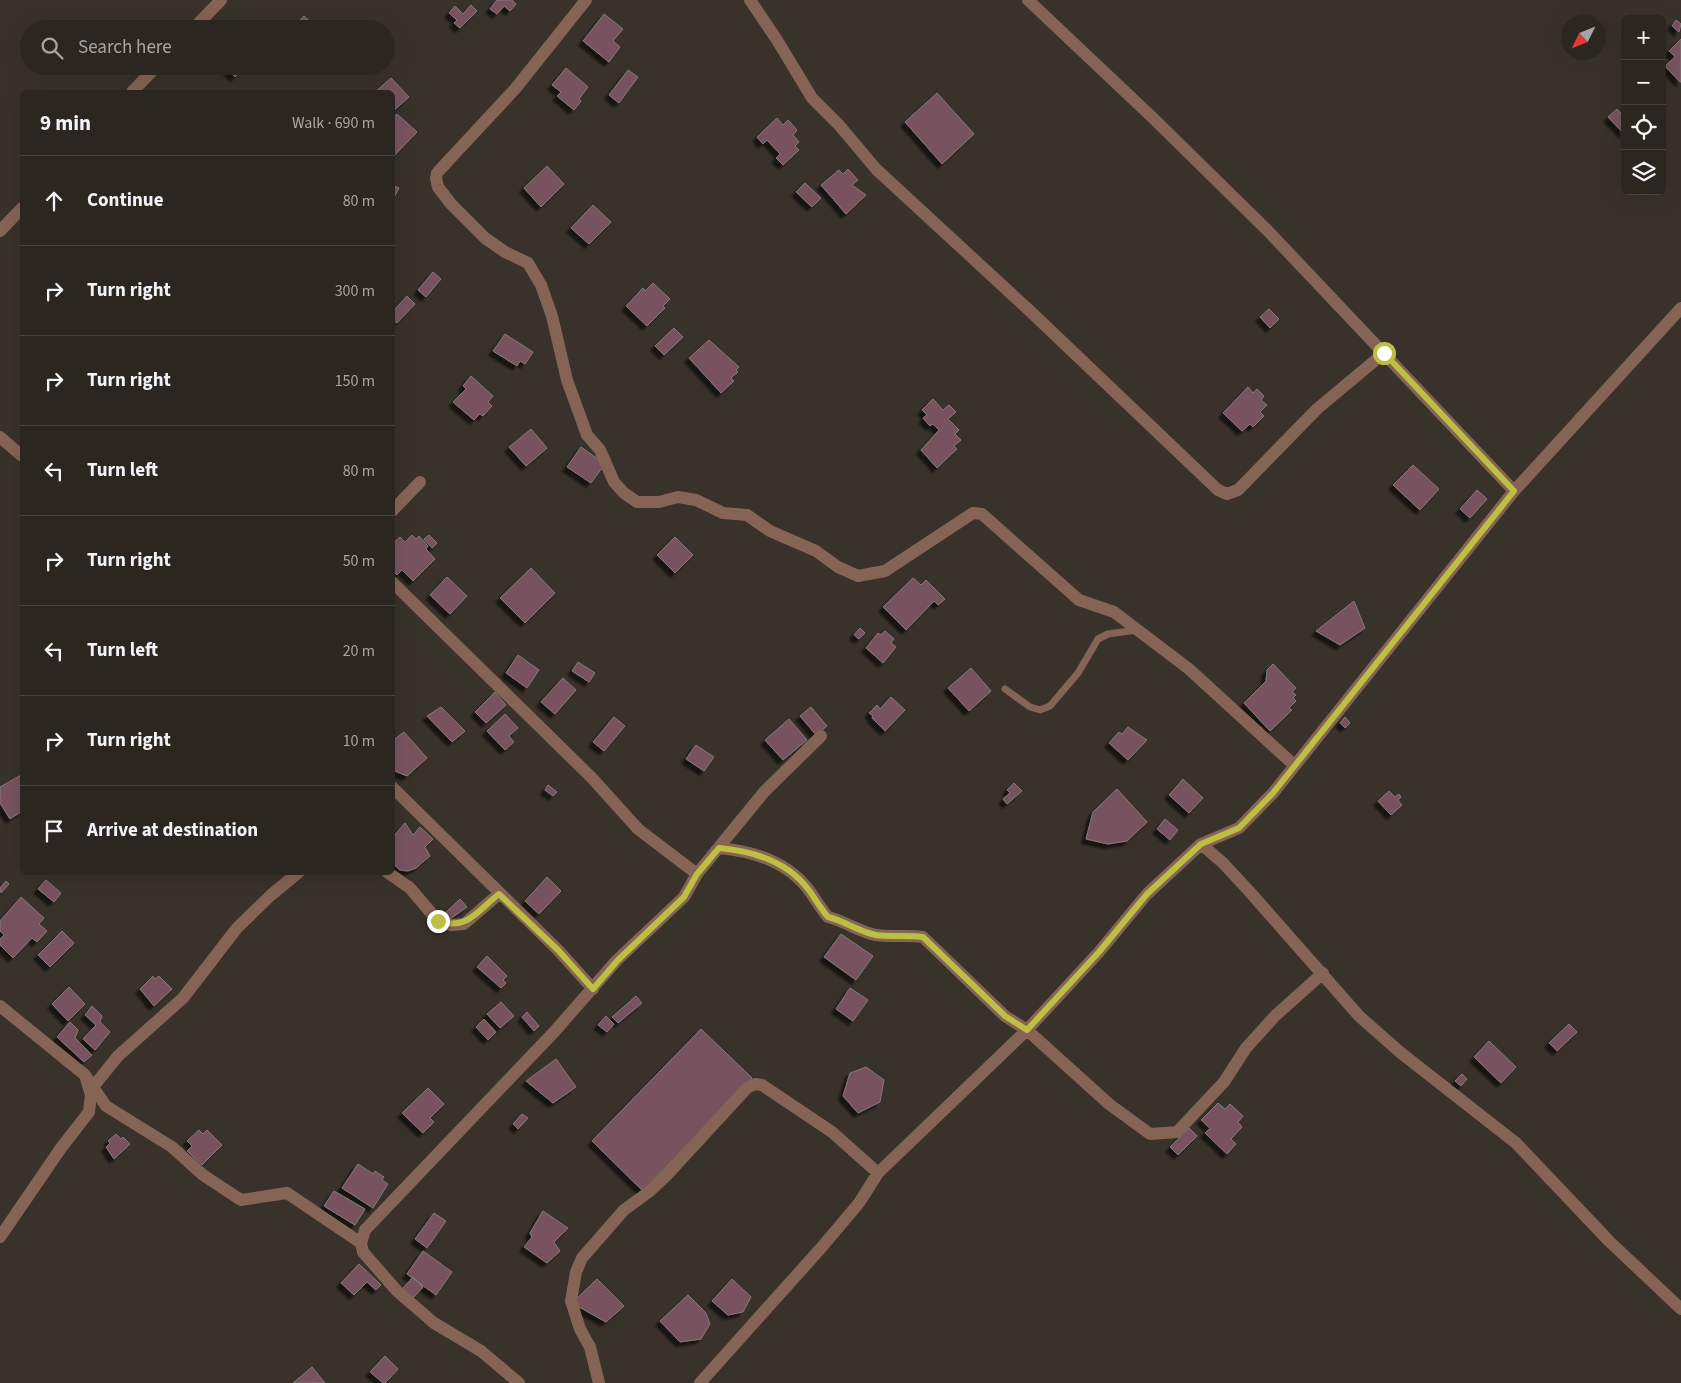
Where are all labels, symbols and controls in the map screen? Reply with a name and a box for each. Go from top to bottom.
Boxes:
north arrow [1561,15,1606,60]
map controls [1621,15,1666,195]
button: + [1621,15,1666,60]
search box [20,20,395,75]
icon: search [38,34,66,62]
text: Search here [78,34,172,61]
button: − [1621,60,1666,105]
button: locate [1621,105,1666,150]
text: 9 min [40,108,91,138]
text: Walk · 690 m [292,112,375,134]
button: layers [1621,150,1666,195]
icon: ahead [40,187,68,215]
text: Continue [87,187,164,214]
text: 80 m [343,190,375,212]
icon: right [40,277,68,305]
text: Turn right [87,277,171,304]
text: 300 m [335,280,375,302]
route start [1373,342,1396,365]
icon: right [40,367,68,395]
text: Turn right [87,367,171,394]
text: 150 m [335,370,375,392]
icon: left [40,457,68,485]
text: Turn left [87,457,158,484]
text: 80 m [343,460,375,482]
icon: right [40,547,68,575]
text: Turn right [87,547,171,574]
text: 50 m [343,550,375,572]
icon: left [40,637,68,665]
text: Turn left [87,637,158,664]
text: 20 m [343,640,375,662]
icon: right [40,727,68,755]
text: Turn right [87,727,171,754]
text: 10 m [343,730,375,752]
icon: arrive [40,817,68,845]
text: Arrive at destination [87,817,258,844]
route end [427,910,450,933]

